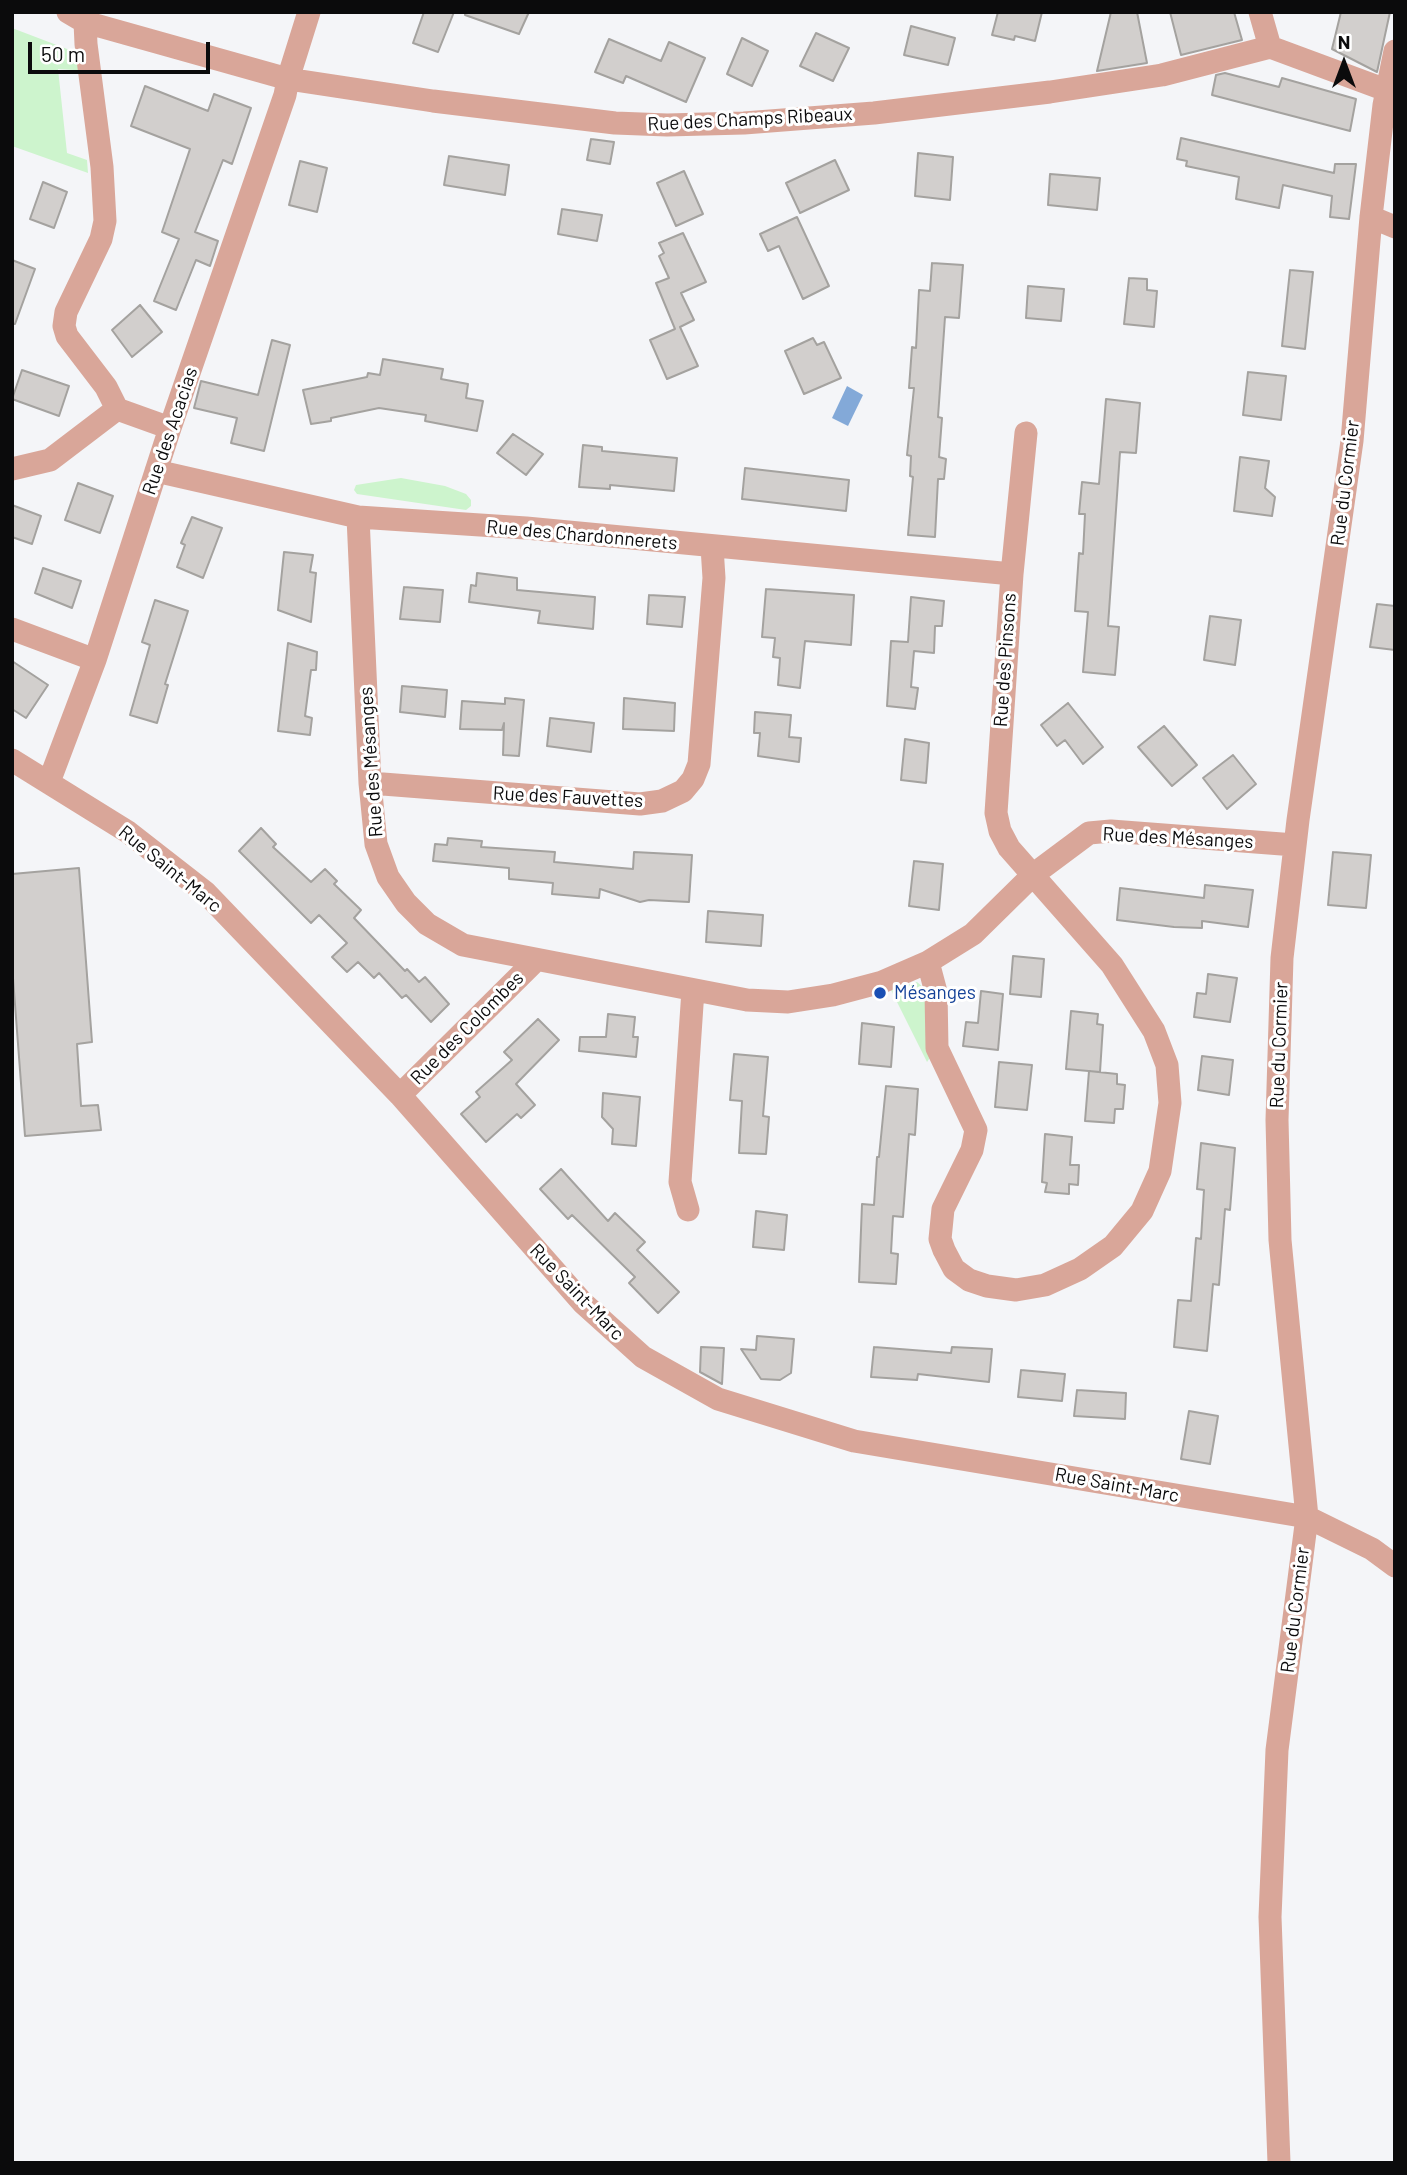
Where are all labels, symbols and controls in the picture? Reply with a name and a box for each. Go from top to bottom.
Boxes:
scale bar [32,28,214,72]
north arrow [1309,28,1379,98]
text: N [1338,30,1350,53]
text: 50 m [41,41,85,66]
street label: Rue des Champs Ribeaux [647,102,853,136]
street label: Rue des Acacias [137,364,203,498]
street label: Rue du Cormier [1326,419,1364,547]
street label: Rue des Chardonnerets [486,515,678,555]
street label: Rue des Pinsons [989,592,1021,728]
street label: Rue des Mésanges [354,686,388,838]
street label: Rue des Fauvettes [492,782,644,812]
street label: Rue Saint-Marc [114,821,226,917]
street label: Rue des Mésanges [1102,823,1254,853]
street label: Rue des Colombes [406,967,528,1089]
street label: Rue du Cormier [1265,981,1293,1109]
place label: Mésanges [894,982,976,1004]
marker: Mésanges [872,985,888,1001]
street label: Rue Saint-Marc [525,1239,629,1345]
street label: Rue Saint-Marc [1053,1463,1181,1507]
street label: Rue du Cormier [1276,1546,1314,1674]

